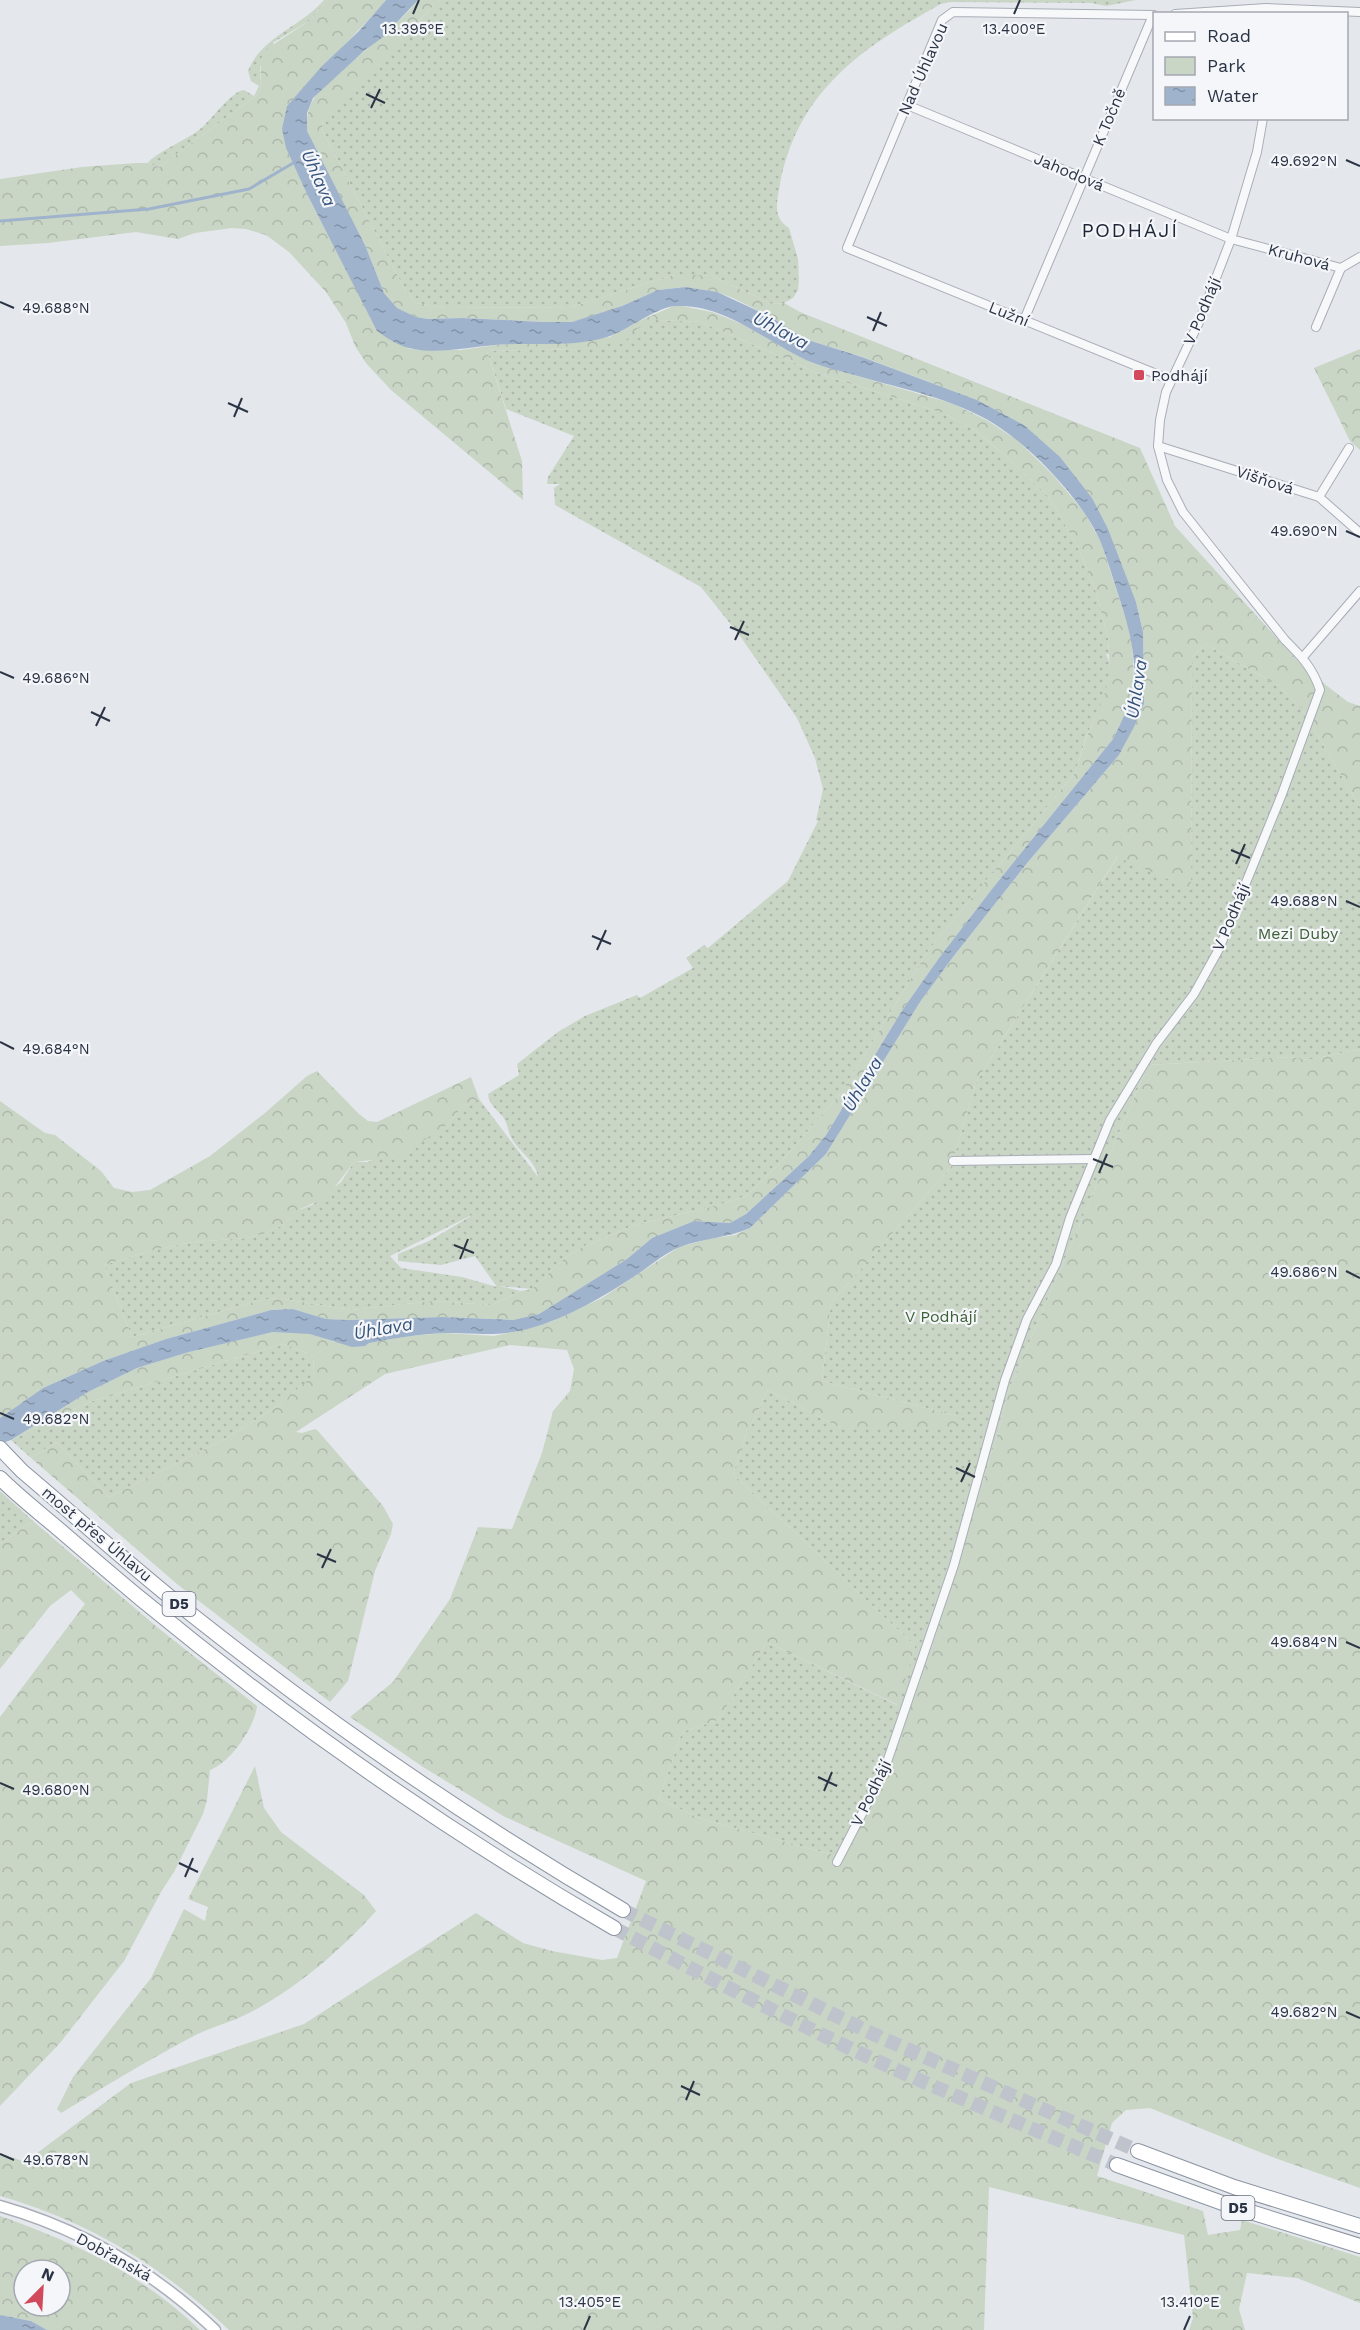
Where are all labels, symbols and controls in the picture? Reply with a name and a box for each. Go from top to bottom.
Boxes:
legend [1153,12,1348,120]
text: 13.395°E [382,20,444,38]
street label: Nad Úhlavou [894,20,952,118]
text: 13.400°E [983,20,1045,38]
text: Road [1207,25,1251,46]
text: Park [1207,55,1246,76]
street label: K Točně [1088,85,1130,149]
text: Water [1207,85,1259,106]
water label: Úhlava [297,146,341,210]
street label: Jahodová [1031,149,1107,195]
text: 49.692°N [1270,152,1338,170]
district label: PODHÁJÍ [1081,218,1179,242]
street label: Kruhová [1266,240,1332,274]
street label: V Podhájí [1179,274,1225,348]
street label: Lužní [986,297,1032,331]
text: 49.688°N [22,299,90,317]
water label: Úhlava [750,307,812,353]
place label: Podhájí [1151,366,1208,385]
marker: Podhájí [1132,368,1146,382]
street label: Višňová [1234,462,1296,498]
text: 49.690°N [1270,522,1338,540]
water label: Úhlava [1121,658,1151,720]
text: 49.686°N [22,669,90,687]
street label: V Podhájí [1208,880,1254,954]
text: 49.688°N [1270,892,1338,910]
park label: Mezi Duby [1258,924,1339,943]
text: 49.684°N [22,1040,90,1058]
water label: Úhlava [838,1053,886,1115]
text: 49.686°N [1270,1263,1338,1281]
park label: V Podhájí [905,1307,977,1326]
water label: Úhlava [352,1312,414,1344]
text: 49.682°N [23,1410,90,1428]
street label: most přes Úhlavu [38,1482,156,1586]
road number: D5 [162,1592,195,1616]
text: 49.684°N [1270,1633,1338,1651]
street label: V Podhájí [847,1756,895,1830]
text: 49.680°N [22,1781,90,1799]
text: 49.682°N [1271,2003,1338,2021]
text: 49.678°N [23,2151,89,2169]
road number: D5 [1222,2196,1254,2220]
street label: Dobřanská [73,2229,155,2285]
north arrow [12,2258,72,2318]
text: N [39,2264,57,2286]
text: 13.405°E [559,2293,621,2311]
text: 13.410°E [1160,2293,1220,2311]

